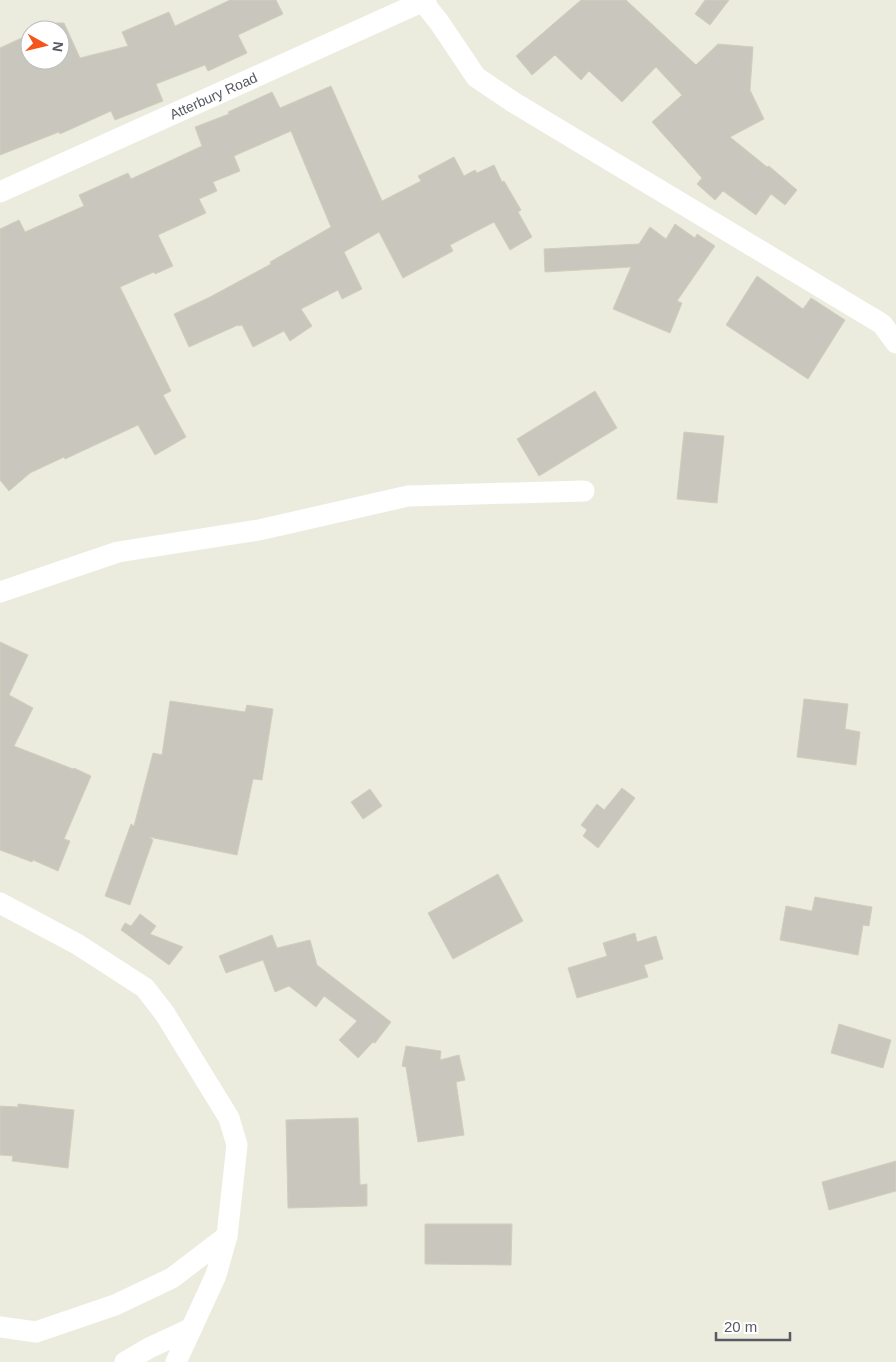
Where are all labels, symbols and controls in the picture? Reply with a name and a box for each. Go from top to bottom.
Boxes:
north arrow [20,20,70,70]
text: N [49,41,67,53]
street label: Atterbury Road [167,69,260,123]
scale bar [716,1310,790,1342]
text: 20 m [724,1318,757,1335]

